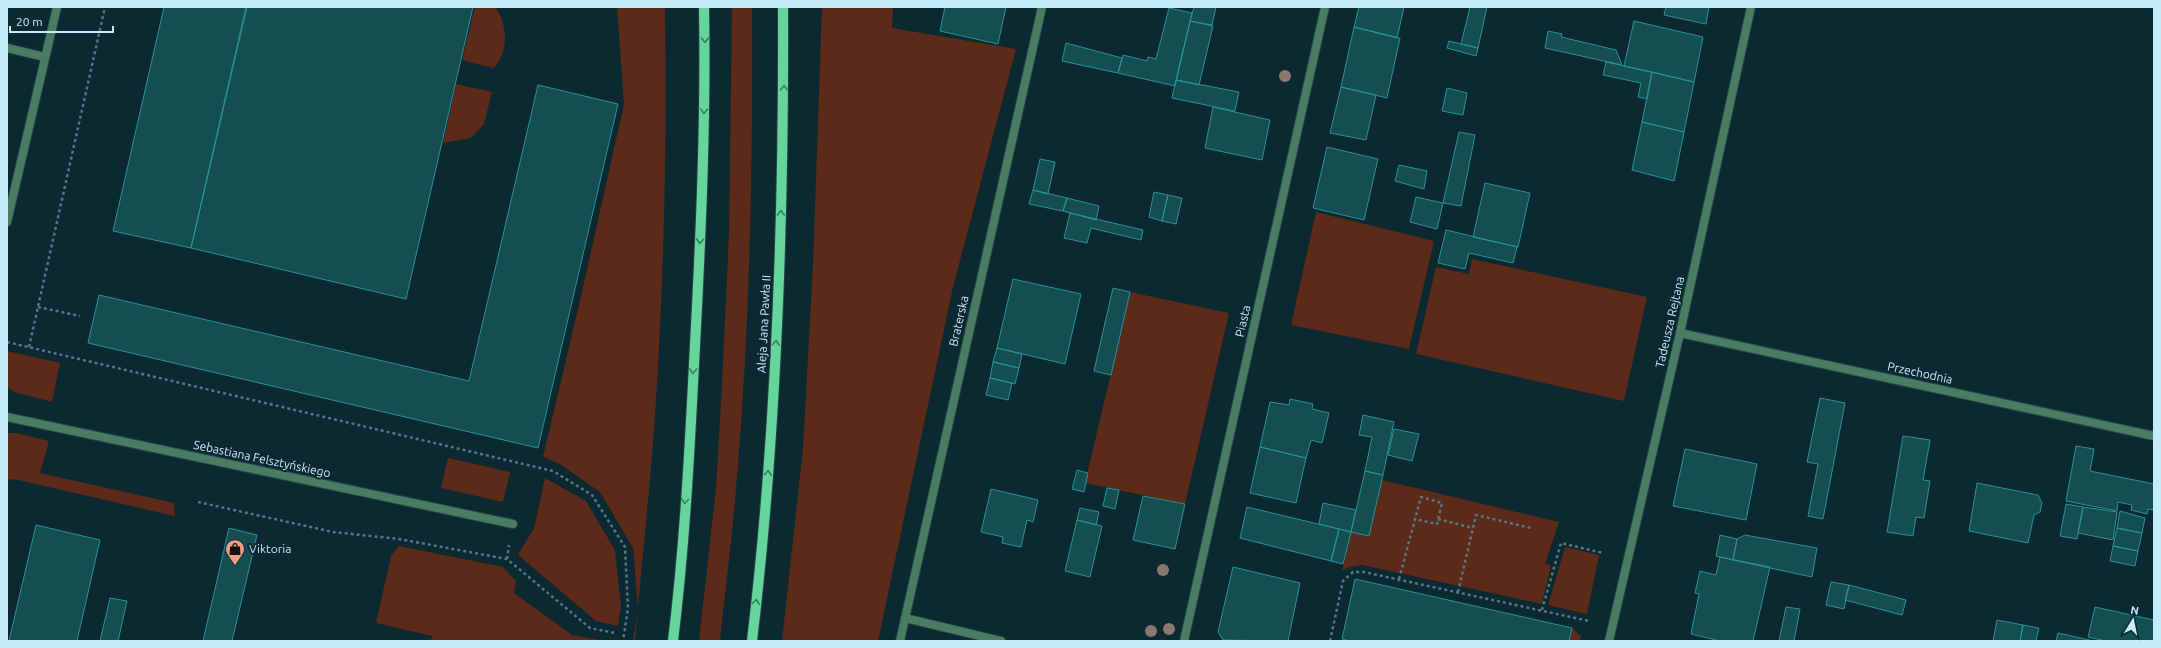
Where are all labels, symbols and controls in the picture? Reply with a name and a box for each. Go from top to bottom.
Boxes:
scale bar [10,8,113,34]
text: 20 m [16,15,43,28]
one-way arrow [700,37,709,43]
one-way arrow [779,85,788,91]
one-way arrow [700,108,708,114]
one-way arrow [777,210,785,216]
one-way arrow [696,238,704,244]
street label: Aleja Jana Pawła II [754,275,773,373]
street label: Tadeusza Rejtana [1653,275,1686,369]
street label: Braterska [946,294,971,348]
street label: Piasta [1233,304,1252,338]
one-way arrow [772,340,780,346]
street label: Przechodnia [1886,359,1954,386]
one-way arrow [689,368,698,374]
street label: Sebastiana Felsztyńskiego [192,438,332,479]
one-way arrow [764,470,773,476]
one-way arrow [681,498,690,504]
shop icon: Viktoria [224,538,246,566]
place label: Viktoria [249,542,291,555]
one-way arrow [752,599,761,605]
north arrow [2113,600,2153,640]
text: N [2130,604,2140,617]

